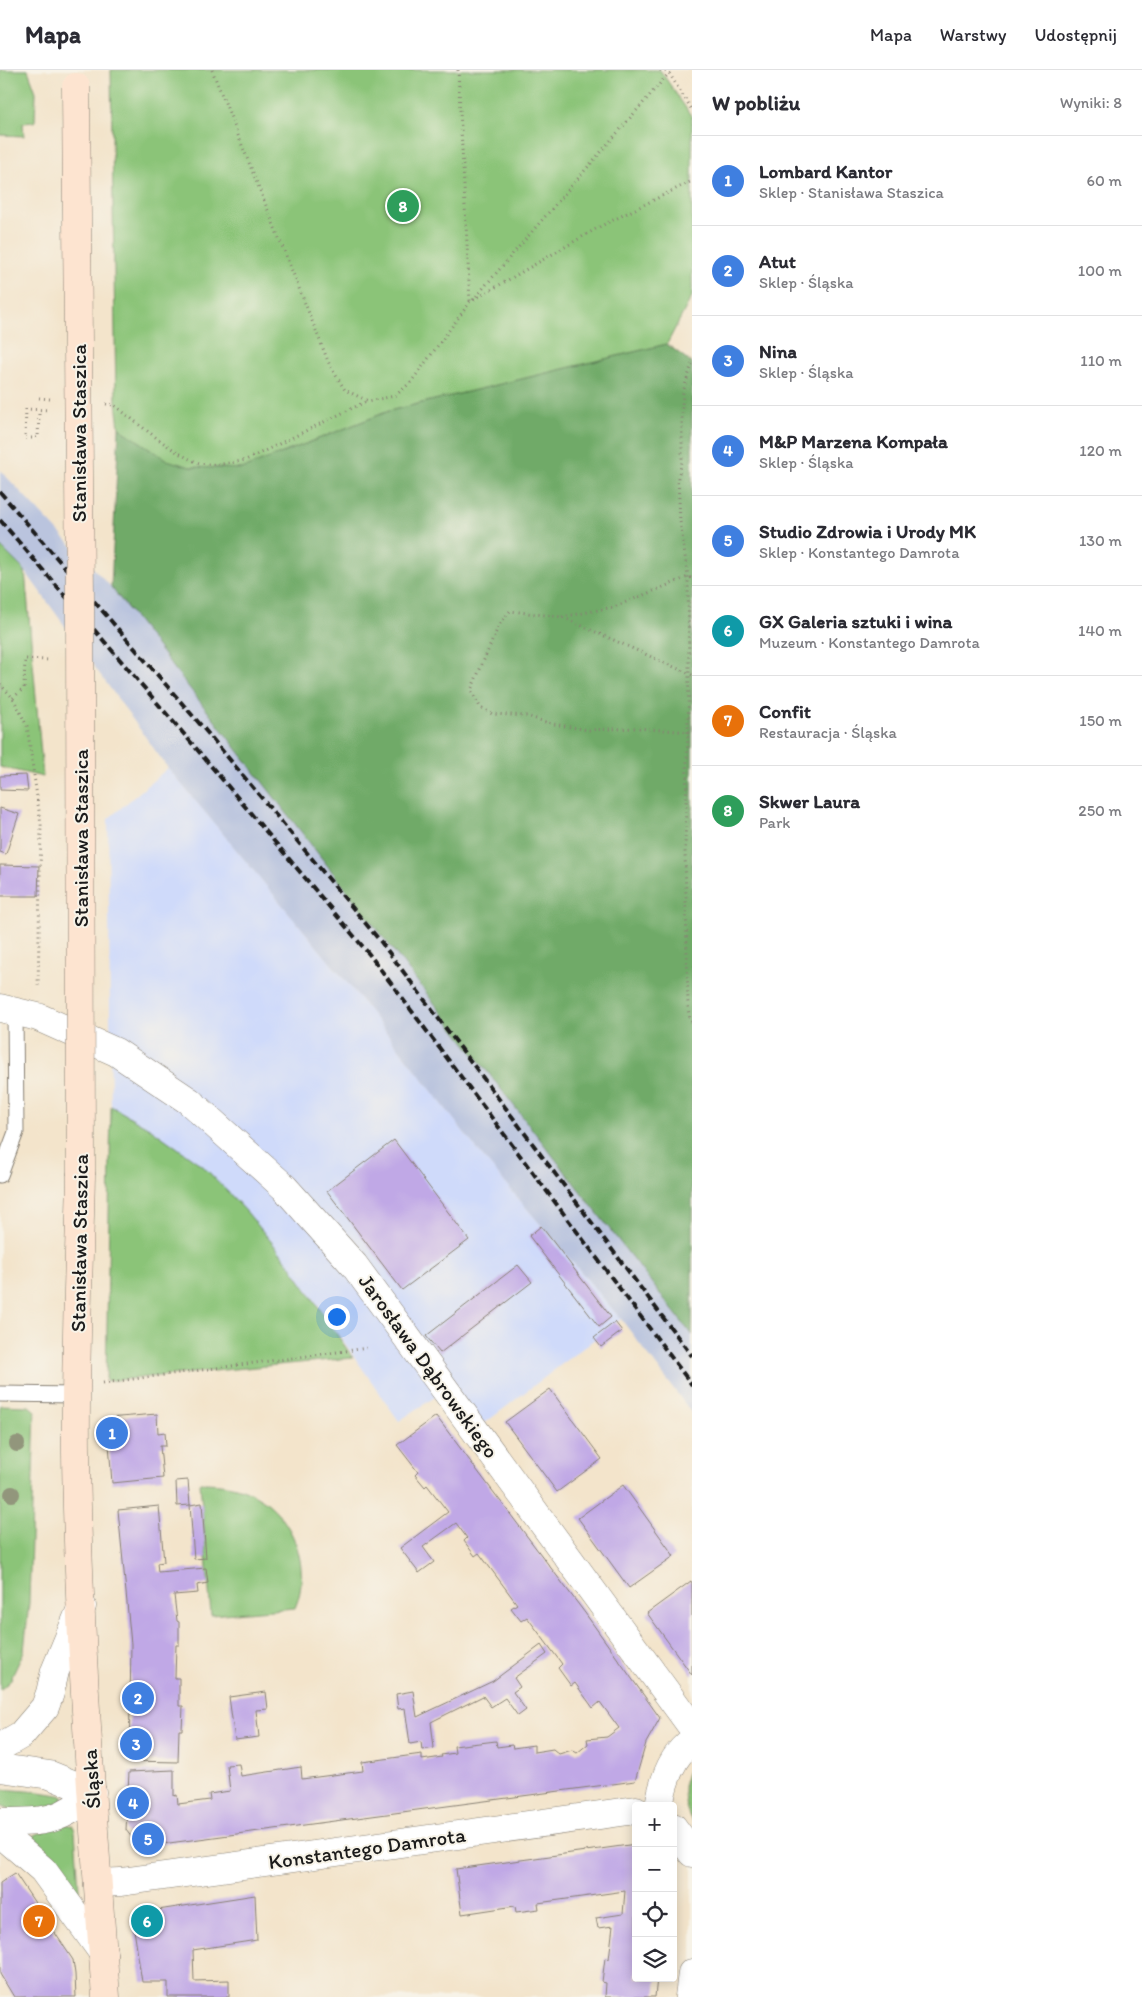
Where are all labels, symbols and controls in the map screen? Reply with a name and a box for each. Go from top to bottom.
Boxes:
text: Mapa [25,20,81,49]
text: Mapa [870,24,912,46]
text: Warstwy [940,24,1007,46]
text: Udostępnij [1035,24,1117,46]
text: W pobliżu [712,90,800,115]
text: Wyniki: 8 [1060,93,1122,112]
text: Lombard Kantor [759,160,892,183]
text: 1 [724,171,732,190]
text: 60 m [1087,171,1122,190]
text: Sklep · Stanisława Staszica [759,183,944,202]
pin: 8 [387,187,419,225]
text: Atut [759,250,796,273]
text: 2 [724,261,732,280]
text: 100 m [1078,261,1122,280]
text: Sklep · Śląska [759,273,854,292]
text: Nina [759,340,797,363]
street label: Stanisława Staszica [66,344,91,522]
text: 3 [724,351,732,370]
text: 110 m [1080,351,1122,370]
text: Sklep · Śląska [759,363,854,382]
text: M&P Marzena Kompała [759,430,948,453]
text: 4 [723,441,733,460]
text: 120 m [1079,441,1122,460]
text: Sklep · Śląska [759,453,854,472]
text: Studio Zdrowia i Urody MK [759,520,976,543]
text: 5 [724,531,732,550]
text: 130 m [1079,531,1122,550]
text: Sklep · Konstantego Damrota [759,543,959,562]
text: GX Galeria sztuki i wina [759,610,952,633]
text: 6 [724,621,732,640]
text: 140 m [1078,621,1122,640]
text: Muzeum · Konstantego Damrota [759,633,980,652]
text: Confit [759,700,811,723]
text: 7 [724,711,732,730]
text: 150 m [1079,711,1122,730]
text: Restauracja · Śląska [759,723,897,742]
street label: Stanisława Staszica [68,749,93,927]
text: Skwer Laura [759,790,860,813]
text: 8 [724,801,732,820]
text: 250 m [1078,801,1122,820]
text: Park [759,813,790,832]
street label: Stanisława Staszica [65,1154,93,1332]
street label: Jarosława Dąbrowskiego [354,1269,504,1463]
your location [324,1304,350,1330]
pin: 1 [96,1414,128,1452]
pin: 2 [122,1679,154,1717]
pin: 3 [120,1725,152,1763]
street label: Śląska [76,1748,106,1810]
pin: 4 [117,1784,149,1822]
map controls [632,1802,677,1982]
button: + [632,1802,677,1847]
pin: 5 [132,1820,164,1858]
street label: Konstantego Damrota [267,1822,467,1874]
button: − [632,1847,677,1892]
button: locate [632,1892,677,1937]
pin: 7 [23,1902,55,1940]
pin: 6 [131,1902,163,1940]
button: layers [632,1937,677,1982]

